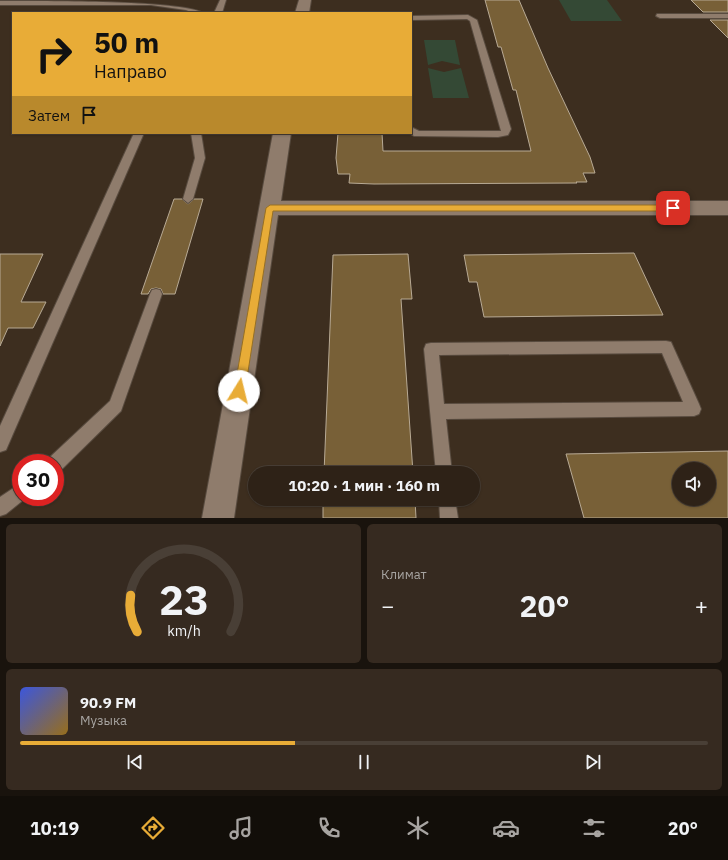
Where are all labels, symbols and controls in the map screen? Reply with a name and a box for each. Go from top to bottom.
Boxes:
text: 50 m [94,24,159,61]
icon: right [28,28,80,80]
text: Направо [94,60,167,83]
icon: arrive [78,104,100,126]
text: Затем [28,106,70,125]
pin [656,191,690,225]
icon: arrive [662,197,684,219]
position arrow [218,370,260,412]
speed limit sign: 30 [12,454,64,506]
map controls [672,462,716,506]
button: sound [672,462,716,506]
text: 10:20 · 1 мин · 160 m [288,476,440,495]
text: Климат [381,566,427,583]
text: 23 [159,571,208,625]
text: 20° [519,586,570,625]
text: − [381,591,394,620]
text: + [695,591,708,620]
text: km/h [167,620,200,639]
text: 90.9 FM [80,693,136,712]
text: Музыка [80,712,127,729]
icon: previous [124,751,146,773]
icon: pause [353,751,375,773]
icon: next [582,751,604,773]
icon: directions [139,814,167,842]
icon: music [227,814,255,842]
icon: phone [315,814,343,842]
icon: climate [404,814,432,842]
icon: car [492,814,520,842]
icon: filters [580,814,608,842]
text: 10:19 [30,817,79,840]
text: 20° [668,817,698,840]

